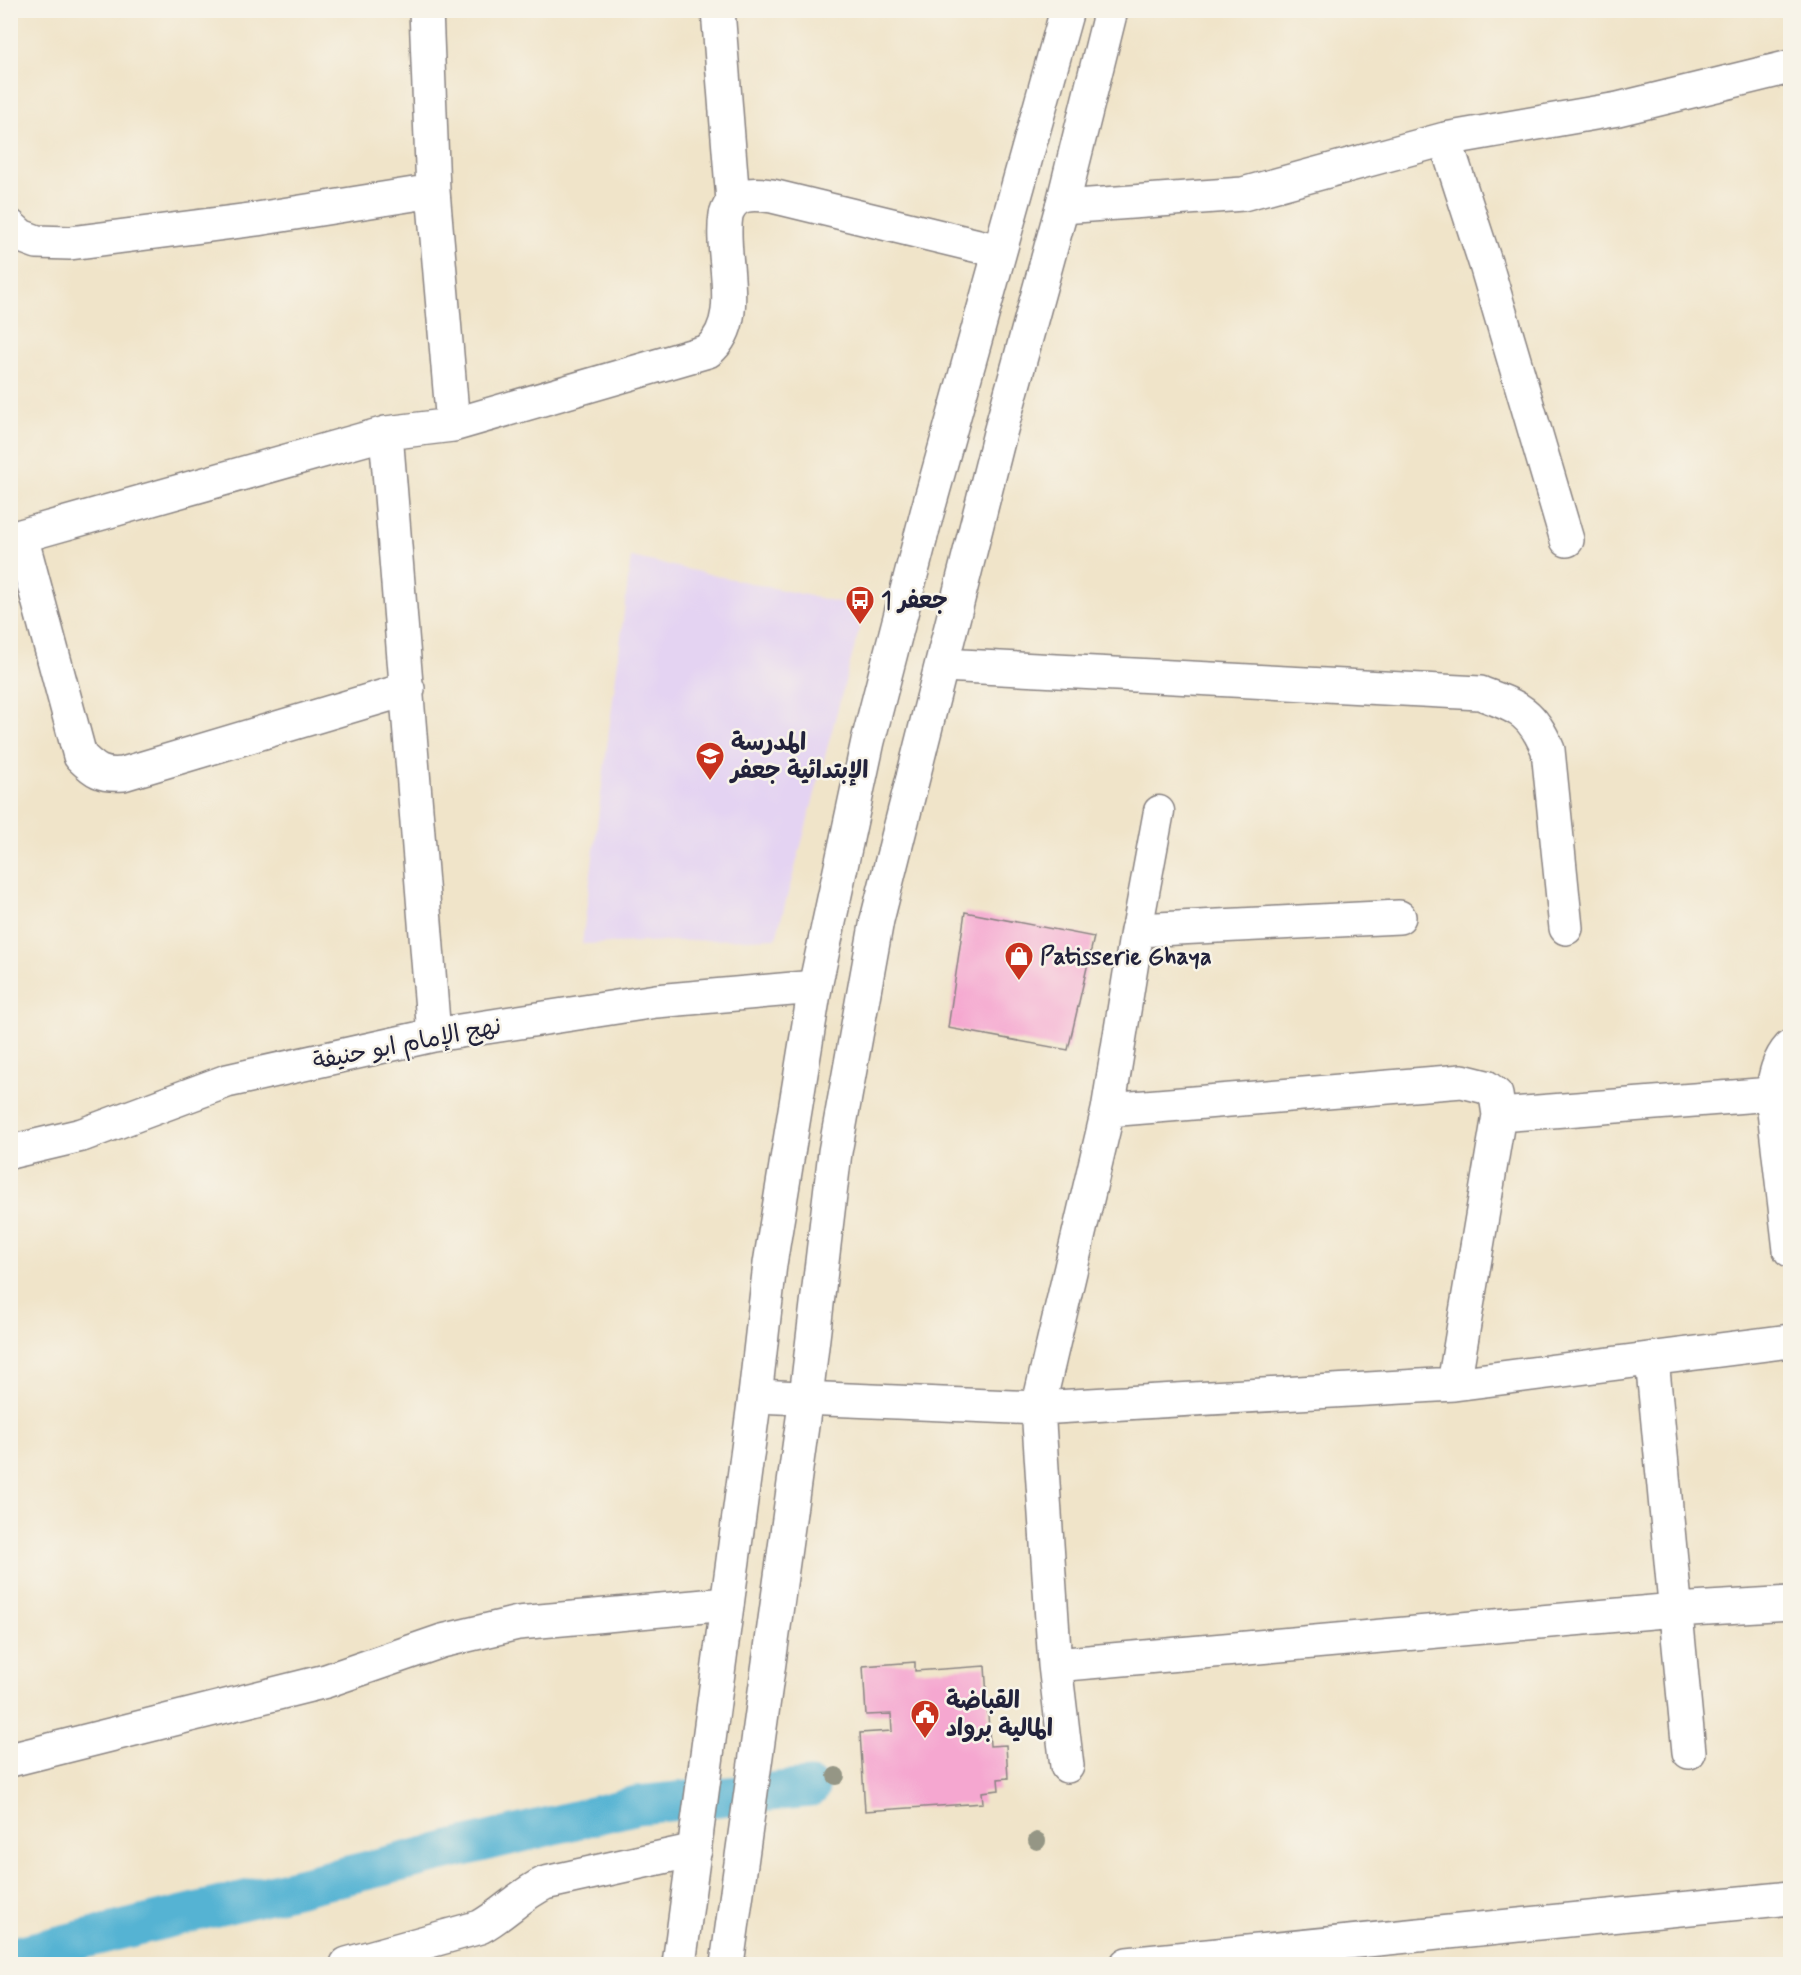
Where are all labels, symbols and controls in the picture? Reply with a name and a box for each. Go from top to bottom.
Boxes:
bus stop icon: جعفر 1 [844,584,876,626]
place label: جعفر 1 [881,586,948,617]
place label: المدرسة الإبتدائية جعفر [729,728,868,787]
school or university icon: المدرسة الإبتدائية جعفر [694,740,726,782]
shop icon: Patisserie Ghaya [1003,940,1035,982]
place label: Patisserie Ghaya [1040,942,1212,973]
street label: نهج الإمام ابو حنيفة [310,1011,504,1079]
place label: القباضة المالية برواد [946,1686,1053,1745]
public building icon: القباضة المالية برواد [909,1698,941,1740]

